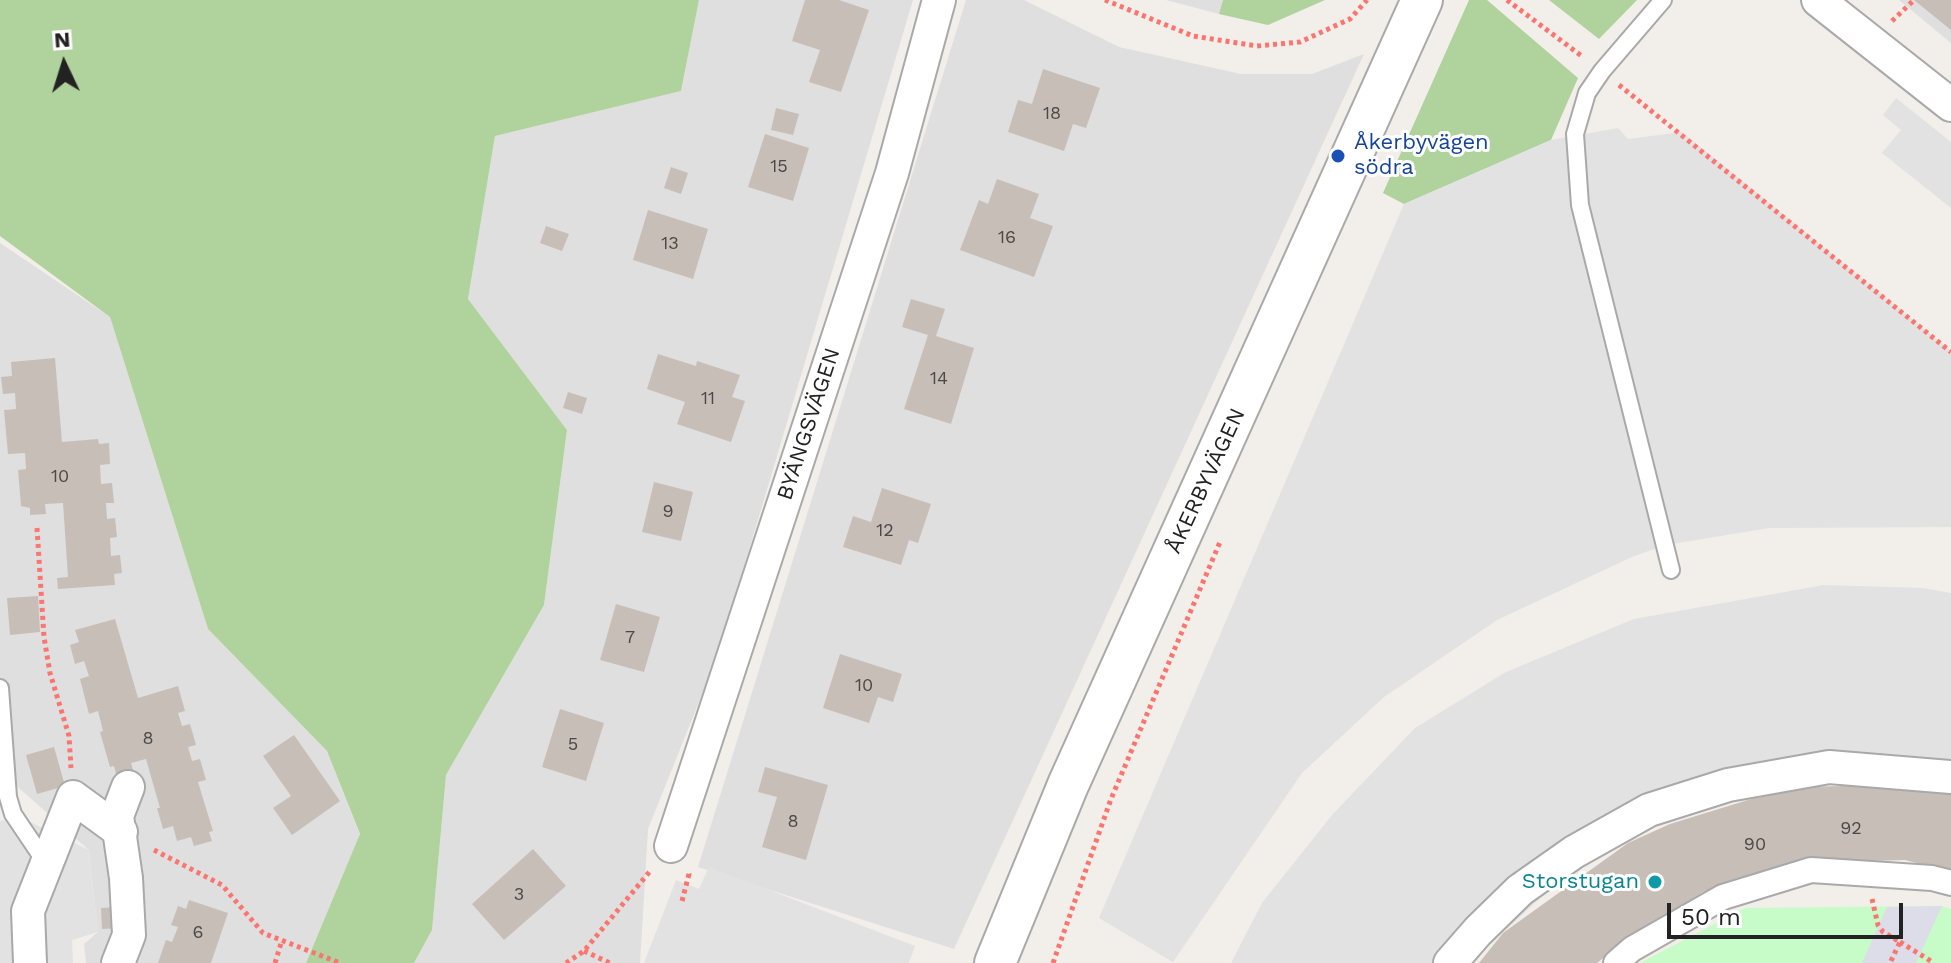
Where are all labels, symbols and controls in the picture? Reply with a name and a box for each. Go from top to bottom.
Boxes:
north arrow [24,24,104,104]
text: N [53,27,71,53]
house number: 18 [1043,103,1061,125]
place label: Åkerbyvägen södra [1354,130,1489,182]
marker: Åkerbyvägen södra [1329,147,1347,165]
house number: 15 [770,156,788,178]
house number: 16 [998,227,1016,249]
house number: 13 [661,233,679,255]
street label: BYÄNGSVÄGEN [772,345,846,503]
house number: 14 [930,368,948,390]
house number: 11 [701,388,715,410]
street label: ÅKERBYVÄGEN [1161,404,1251,558]
house number: 10 [51,466,69,488]
house number: 9 [662,501,674,523]
house number: 12 [876,520,894,542]
house number: 7 [625,627,635,649]
house number: 10 [855,675,873,697]
house number: 8 [142,728,154,750]
house number: 5 [568,734,578,756]
house number: 8 [787,811,799,833]
house number: 92 [1840,818,1862,840]
house number: 90 [1744,834,1766,856]
place label: Storstugan [1522,869,1639,895]
marker: Storstugan [1646,873,1664,891]
house number: 3 [514,884,524,906]
scale bar [1671,887,1907,937]
text: 50 m [1681,903,1741,931]
house number: 6 [193,922,203,944]

